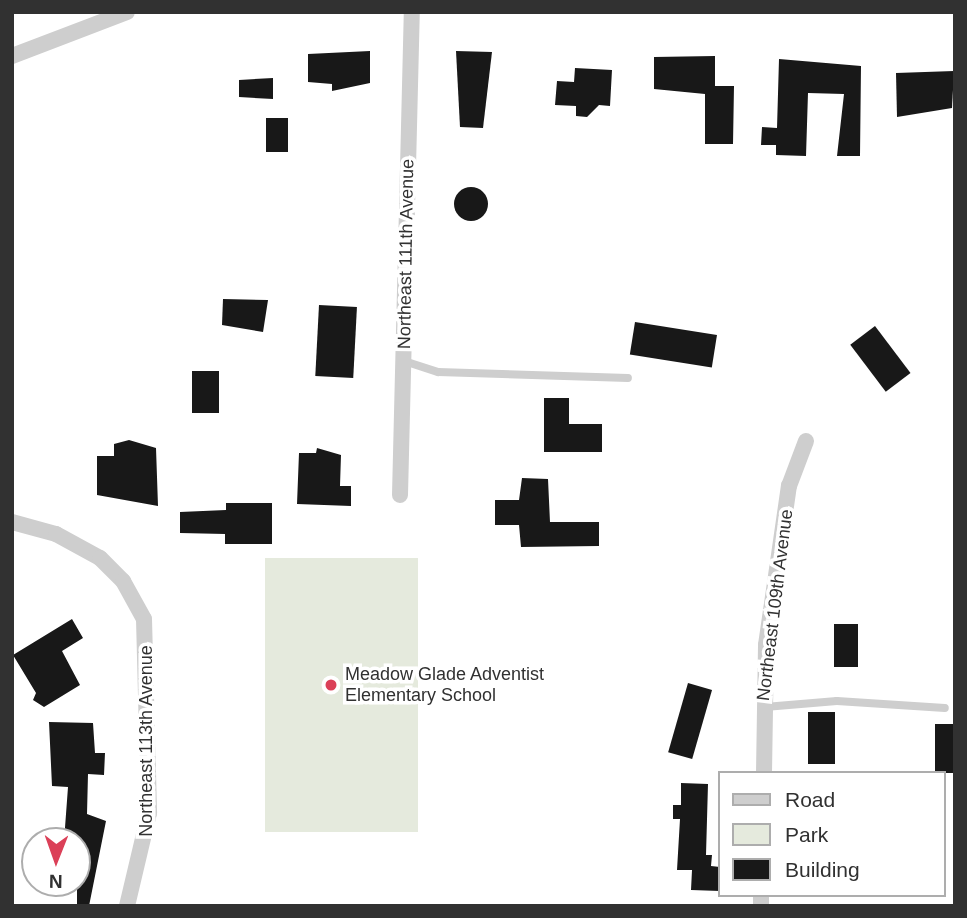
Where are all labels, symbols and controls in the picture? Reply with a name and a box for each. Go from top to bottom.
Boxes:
street label: Northeast 111th Avenue [394,158,418,350]
street label: Northeast 109th Avenue [752,508,798,702]
street label: Northeast 113th Avenue [135,645,157,837]
place label: Meadow Glade Adventist Elementary School [345,664,545,706]
marker: Meadow Glade Adventist Elementary School [323,677,339,693]
legend [718,771,946,897]
text: Road [785,788,835,811]
text: Park [785,823,828,846]
north arrow [21,827,91,897]
text: Building [785,858,860,881]
text: N [49,871,63,892]

